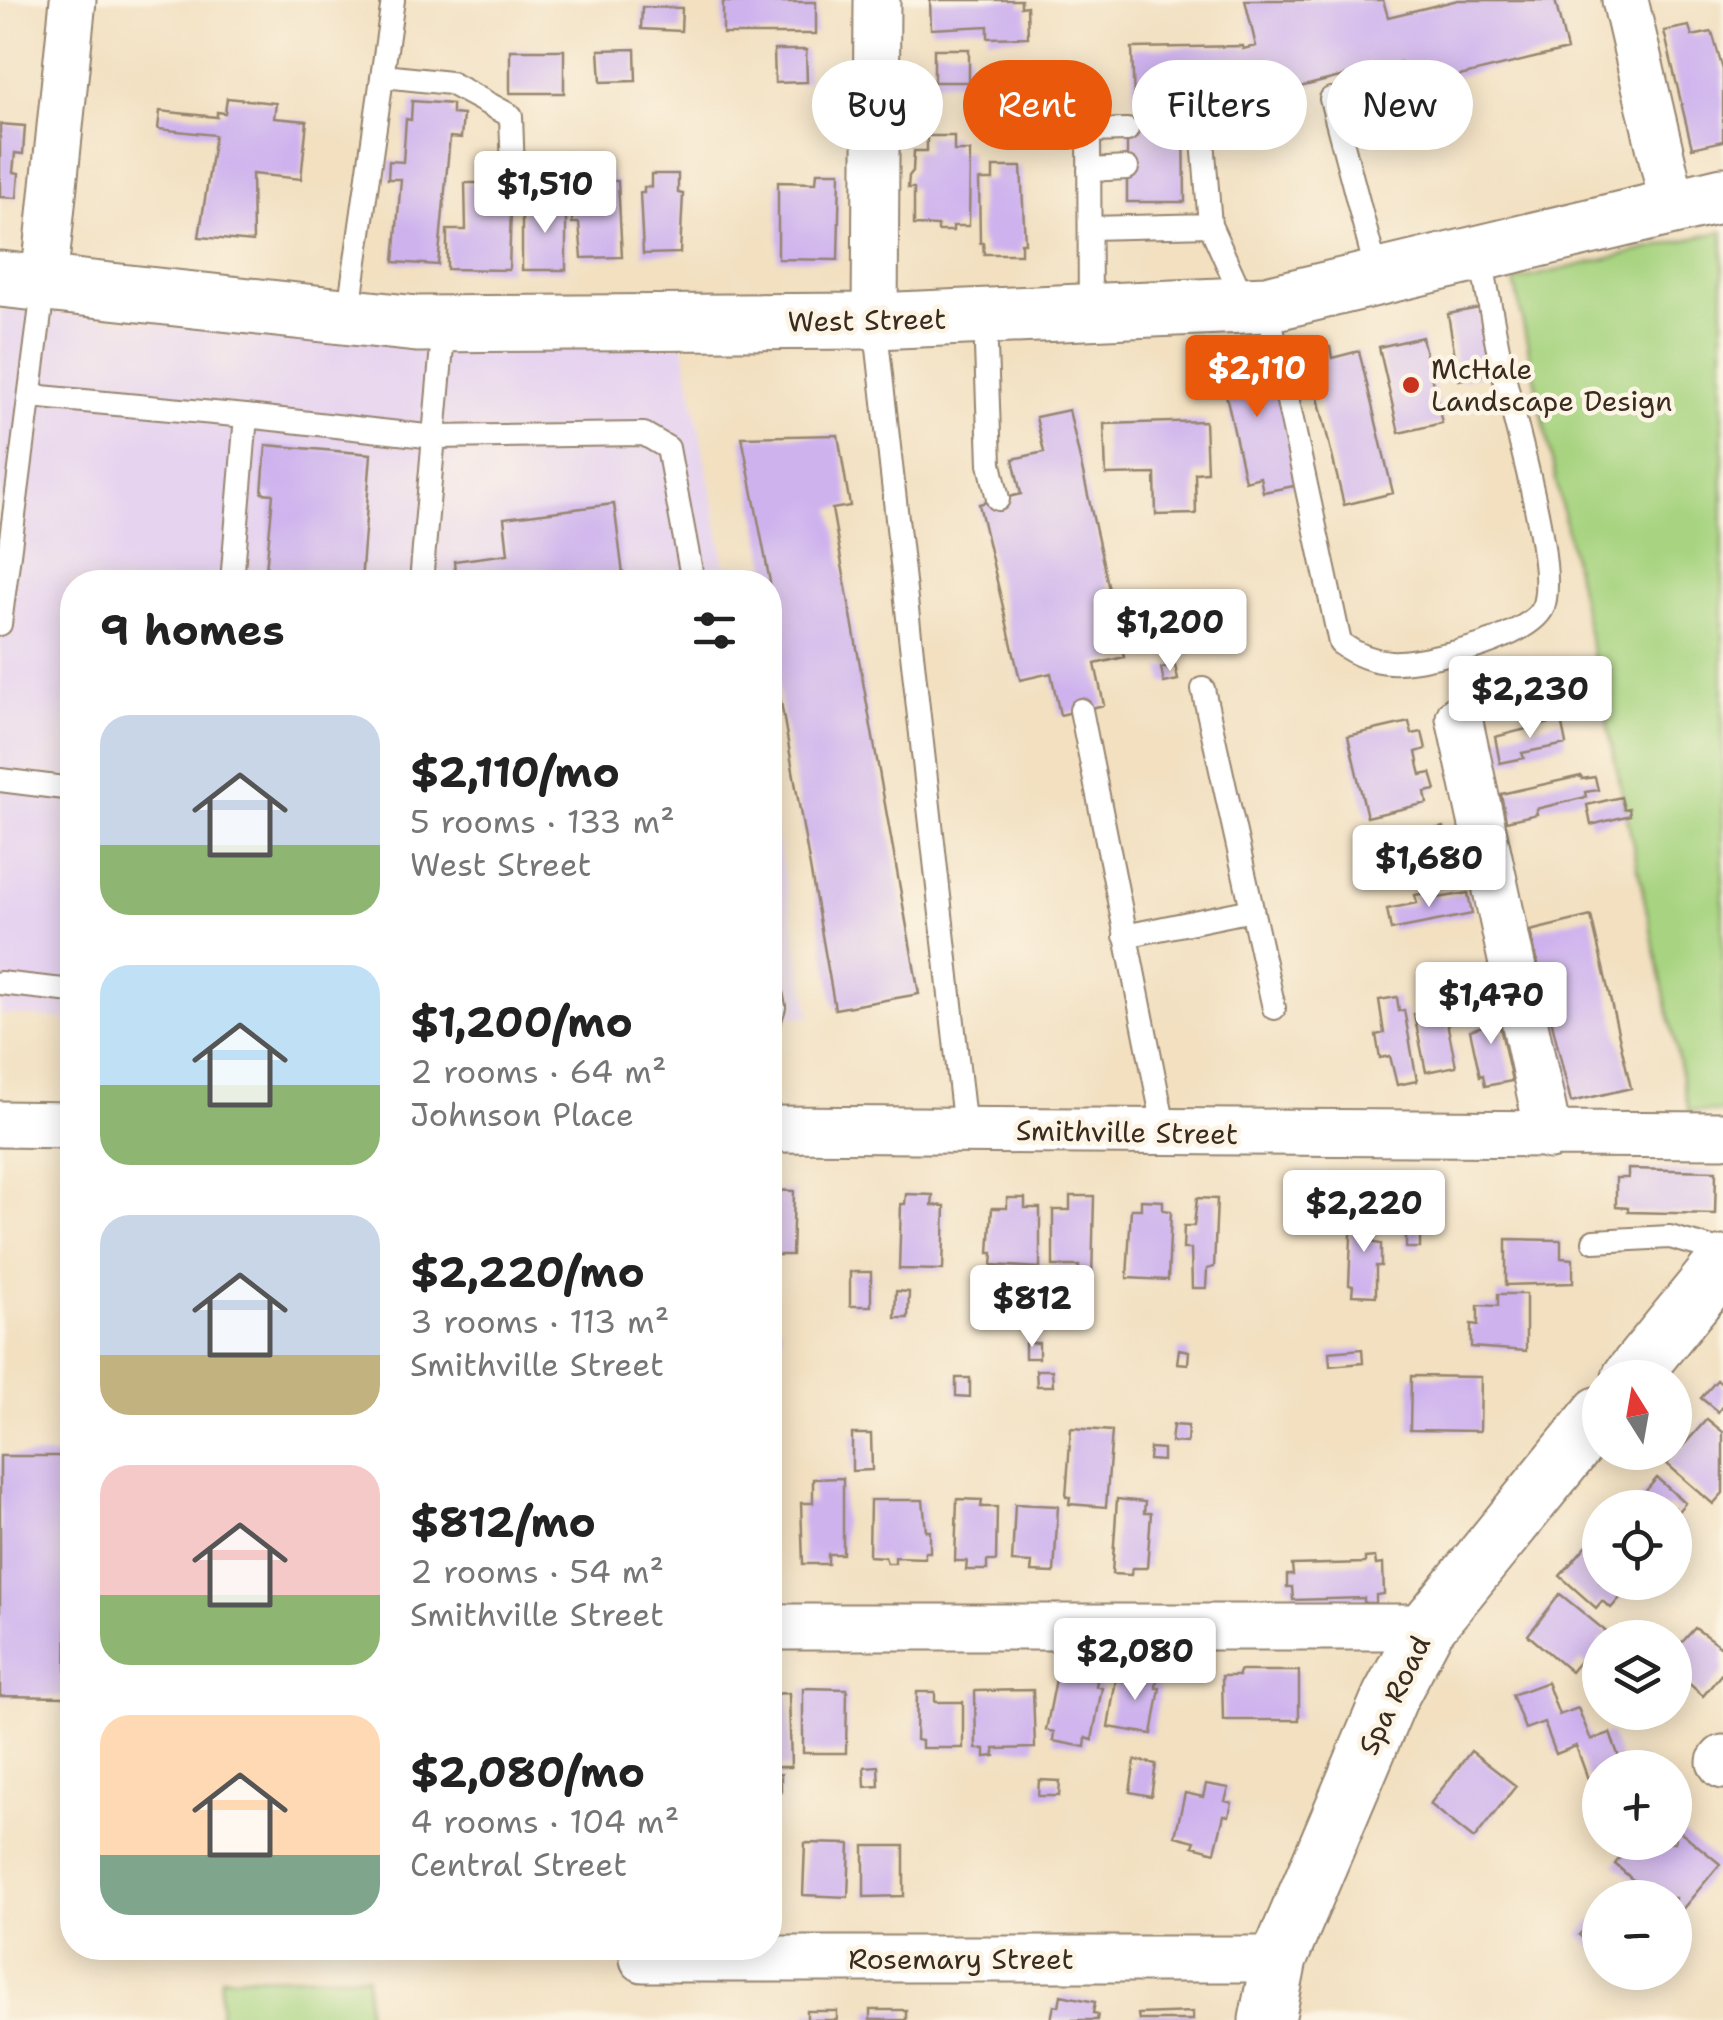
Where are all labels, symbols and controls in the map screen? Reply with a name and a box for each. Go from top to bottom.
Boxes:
chip: Buy [812,60,943,150]
chip: Rent [963,60,1112,150]
chip: Filters [1132,60,1307,150]
chip: New [1327,60,1473,150]
pin: $1,510 [464,151,626,236]
text: $1,510 [496,162,594,205]
street label: West Street [787,300,947,340]
pin: $2,110 [1176,335,1338,420]
text: $2,110 [1208,346,1306,389]
place label: McHale Landscape Design [1431,350,1672,420]
marker: McHale Landscape Design [1400,374,1422,396]
pin: $1,200 [1089,589,1251,674]
text: $1,200 [1116,600,1224,643]
text: 9 homes [100,602,285,658]
icon: filters [687,603,742,658]
pin: $2,230 [1449,656,1611,741]
text: $2,230 [1471,667,1589,710]
text: $2,110/mo [410,744,620,800]
icon: home [180,755,300,875]
text: 5 rooms · 133 m² [410,800,675,843]
pin: $1,680 [1348,825,1510,910]
text: $1,680 [1375,836,1483,879]
text: West Street [410,843,591,886]
pin: $1,470 [1410,962,1572,1047]
text: $1,470 [1438,973,1544,1016]
text: $1,200/mo [410,994,633,1050]
icon: home [180,1005,300,1125]
text: 2 rooms · 64 m² [410,1050,666,1093]
text: Johnson Place [410,1093,634,1136]
street label: Smithville Street [1016,1111,1238,1153]
pin: $2,220 [1283,1170,1445,1255]
text: $2,220 [1305,1181,1423,1224]
text: $2,220/mo [410,1244,645,1300]
icon: home [180,1255,300,1375]
pin: $812 [973,1265,1091,1350]
text: $812 [992,1276,1072,1319]
text: 3 rooms · 113 m² [410,1300,669,1343]
text: Smithville Street [410,1343,664,1386]
north arrow [1582,1360,1692,1470]
map controls [1582,1360,1692,1990]
button: locate [1582,1490,1692,1600]
text: $812/mo [410,1494,596,1550]
icon: home [180,1505,300,1625]
text: 2 rooms · 54 m² [410,1550,664,1593]
text: Smithville Street [410,1593,664,1636]
pin: $2,080 [1054,1618,1216,1703]
button: layers [1582,1620,1692,1730]
text: $2,080 [1076,1629,1194,1672]
street label: Spa Road [1349,1629,1439,1761]
text: $2,080/mo [410,1744,645,1800]
button: + [1582,1750,1692,1860]
icon: home [180,1755,300,1875]
text: 4 rooms · 104 m² [410,1800,679,1843]
text: Central Street [410,1843,627,1886]
button: − [1582,1880,1692,1990]
street label: Rosemary Street [848,1940,1074,1978]

